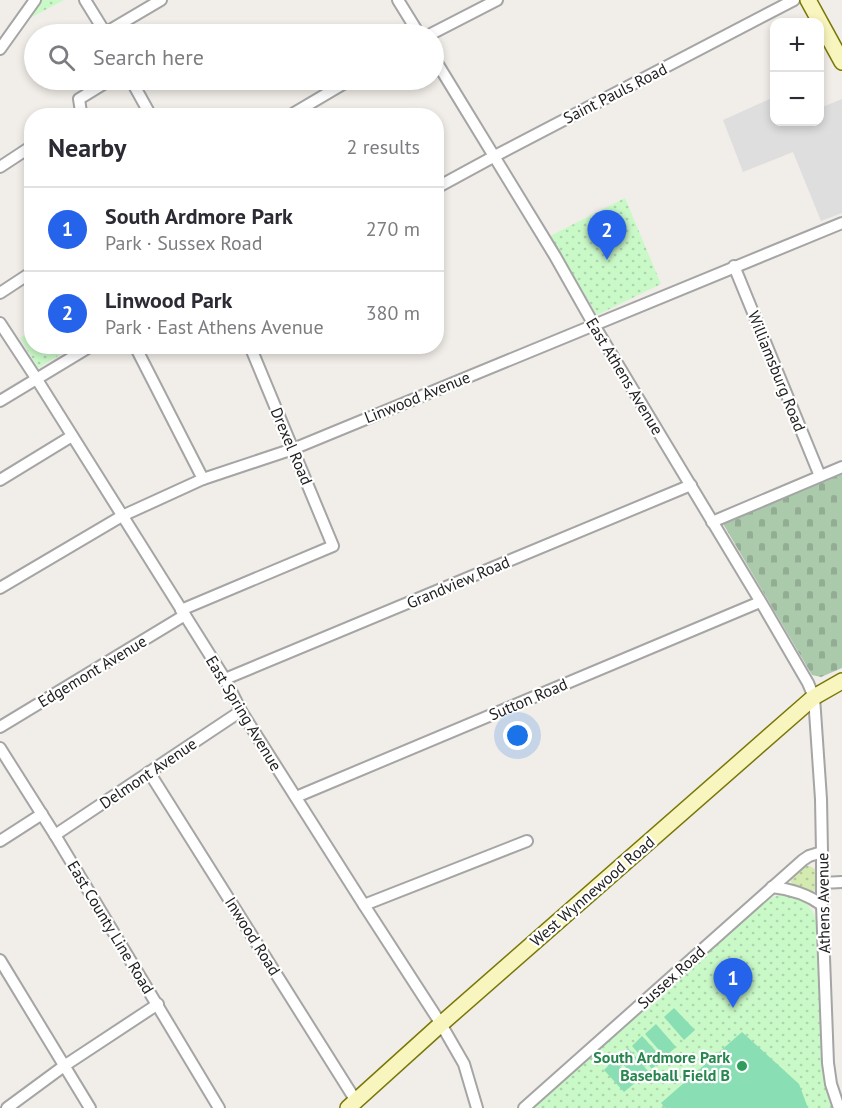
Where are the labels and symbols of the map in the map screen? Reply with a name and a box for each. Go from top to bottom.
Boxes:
street label: Saint Pauls Road [560,58,670,128]
pin: 2 [588,210,626,260]
street label: Williamsburg Road [744,308,810,434]
street label: East Athens Avenue [582,314,668,438]
street label: Linwood Avenue [361,367,473,427]
street label: Drexel Road [267,404,317,488]
street label: Grandview Road [403,551,513,613]
street label: Edgemont Avenue [34,631,150,711]
street label: East Spring Avenue [202,652,286,774]
street label: Sutton Road [486,674,570,724]
your location [503,721,532,750]
street label: Delmont Avenue [96,733,200,813]
street label: West Wynnewood Road [526,832,658,950]
street label: Athens Avenue [812,853,834,953]
street label: East County Line Road [63,857,159,997]
street label: Inwood Road [221,893,285,979]
street label: Sussex Road [633,941,709,1013]
pin: 1 [714,958,752,1008]
place label: South Ardmore Park Baseball Field B [593,1047,730,1085]
marker: South Ardmore Park Baseball Field B [735,1059,749,1073]

